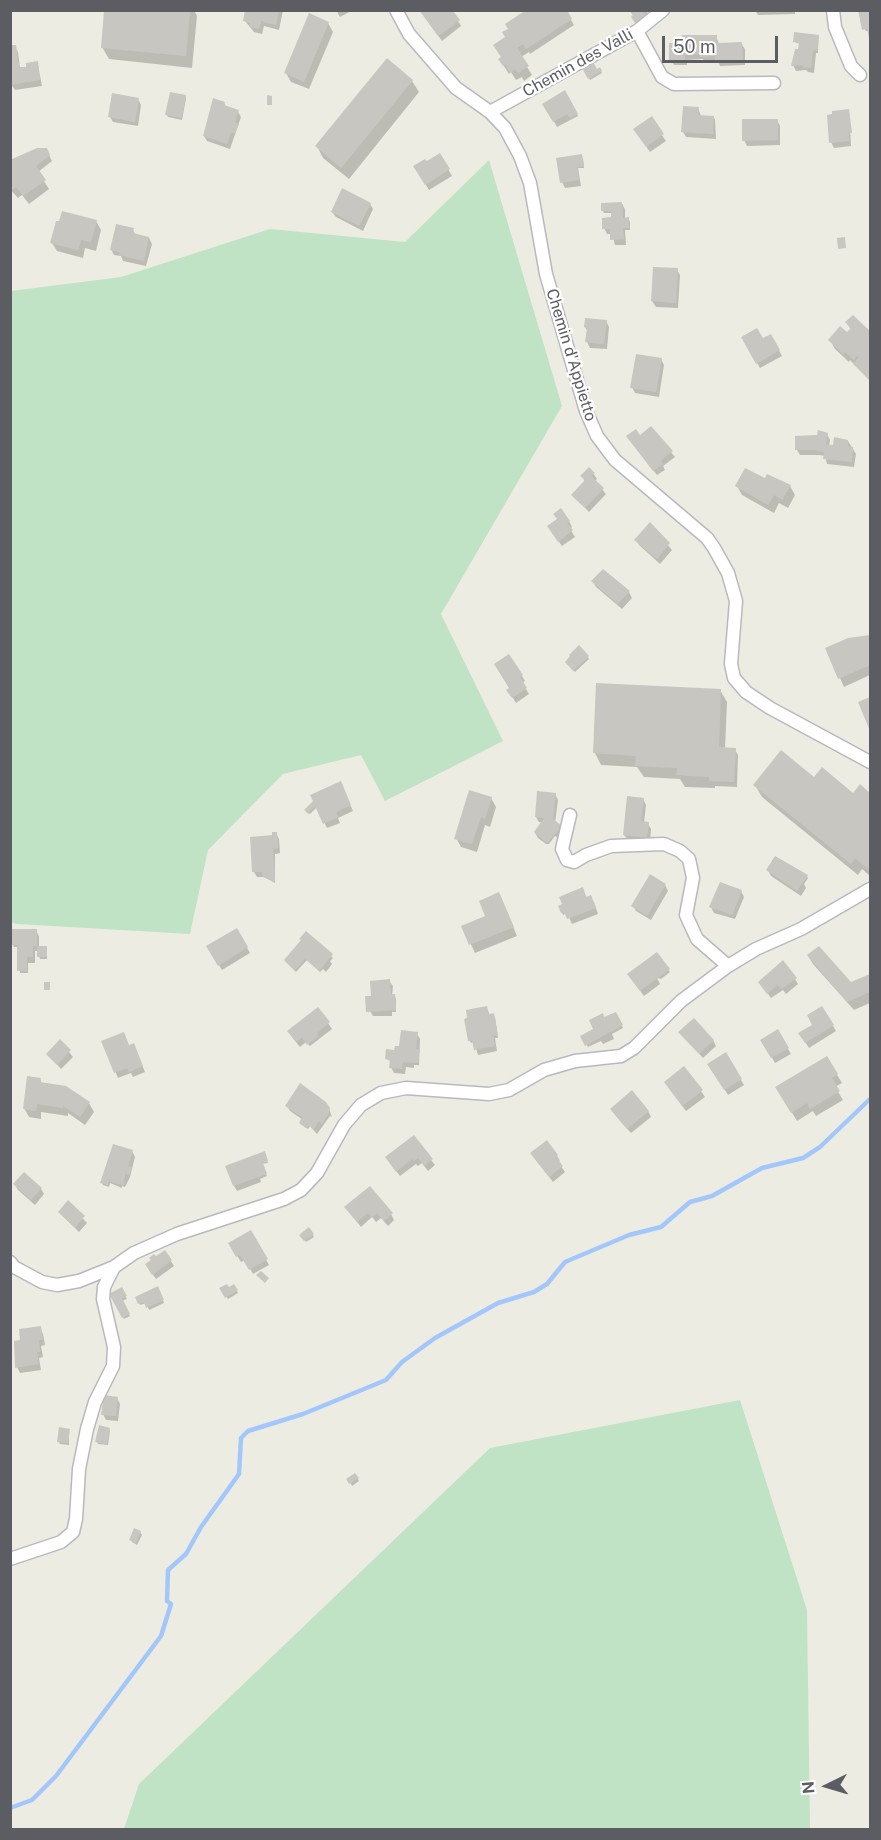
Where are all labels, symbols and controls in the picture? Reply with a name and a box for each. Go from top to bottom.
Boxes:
scale bar [665,24,780,62]
street label: Chemin des Valli [520,25,636,101]
text: 50 m [673,36,716,57]
street label: Chemin d'Appietto [542,287,600,423]
north arrow [797,1756,857,1816]
text: N [799,1781,819,1795]

